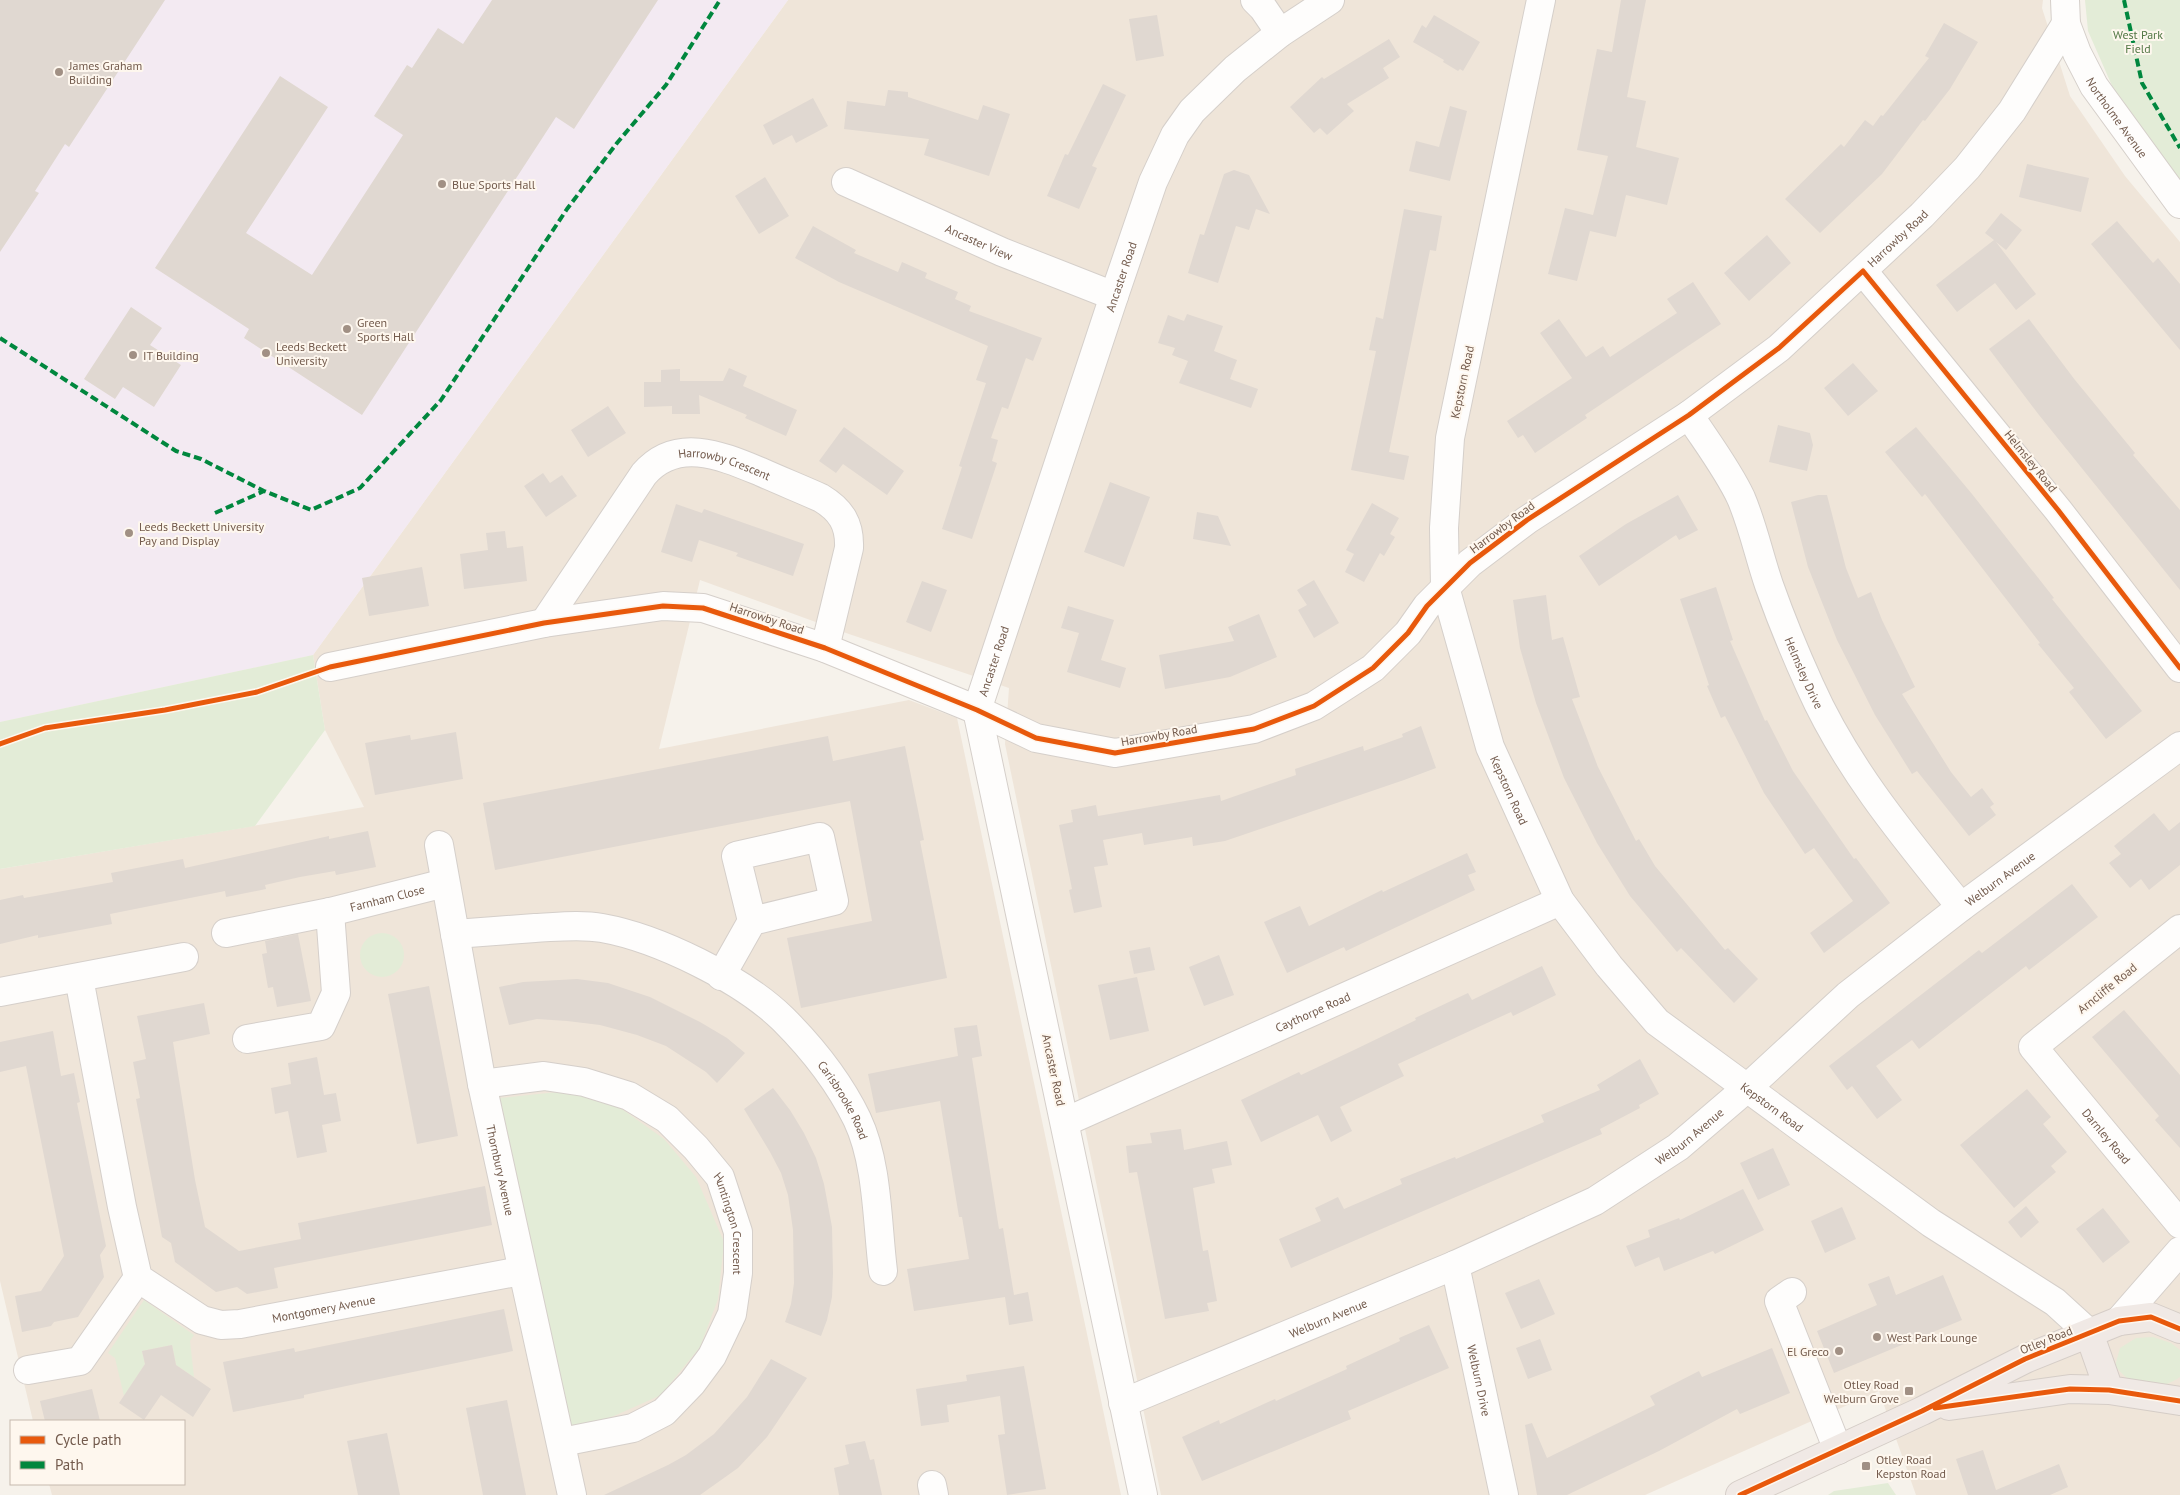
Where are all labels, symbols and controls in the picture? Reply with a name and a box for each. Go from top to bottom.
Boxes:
park label: West Park Field [2113,27,2163,56]
place label: James Graham Building [68,58,142,87]
marker: James Graham Building [53,66,65,78]
street label: Northolme Avenue [2083,75,2151,161]
place label: Blue Sports Hall [452,177,536,192]
marker: Blue Sports Hall [436,178,448,190]
street label: Harrowby Road [1864,206,1931,270]
street label: Ancaster View [943,220,1015,263]
street label: Ancaster Road [1102,240,1140,313]
place label: Green Sports Hall [357,315,415,344]
marker: Green Sports Hall [341,323,353,335]
place label: Leeds Beckett University [276,339,347,368]
street label: Kepstorn Road [1447,344,1477,420]
marker: Leeds Beckett University [260,347,272,359]
place label: IT Building [143,348,199,363]
marker: IT Building [127,349,139,361]
street label: Helmsley Road [2001,427,2061,495]
street label: Harrowby Crescent [677,445,773,483]
street label: Harrowby Road [1467,498,1537,556]
place label: Leeds Beckett University Pay and Display [139,519,264,548]
marker: Leeds Beckett University Pay and Display [123,527,135,539]
street label: Harrowby Road [728,599,806,637]
street label: Ancaster Road [975,624,1012,698]
street label: Helmsley Drive [1782,634,1827,711]
street label: Harrowby Road [1120,721,1198,749]
street label: Kepstorn Road [1487,753,1532,827]
street label: Welburn Avenue [1962,848,2038,909]
street label: Farnham Close [348,881,426,914]
street label: Arncliffe Road [2074,960,2140,1016]
street label: Caythorpe Road [1273,988,1352,1035]
street label: Ancaster Road [1039,1033,1069,1107]
street label: Carisbrooke Road [815,1057,872,1141]
street label: Kepstorn Road [1738,1079,1807,1135]
street label: Welburn Avenue [1652,1104,1726,1167]
street label: Darnley Road [2079,1105,2134,1167]
street label: Thornbury Avenue [484,1123,518,1217]
street label: Huntington Crescent [711,1168,746,1275]
street label: Montgomery Avenue [271,1291,376,1325]
street label: Welburn Avenue [1287,1295,1369,1341]
street label: Otley Road [2018,1323,2074,1357]
place label: West Park Lounge [1887,1330,1977,1345]
marker: West Park Lounge [1871,1331,1883,1343]
street label: Welburn Drive [1465,1343,1495,1418]
place label: El Greco [1787,1344,1829,1359]
marker: El Greco [1833,1345,1845,1357]
place label: Otley Road Welburn Grove [1824,1377,1899,1406]
marker: Otley Road Welburn Grove [1903,1385,1915,1397]
legend [10,1420,185,1485]
text: Cycle path [55,1430,121,1449]
place label: Otley Road Kepston Road [1876,1452,1946,1481]
text: Path [55,1455,84,1474]
marker: Otley Road Kepston Road [1860,1460,1872,1472]

